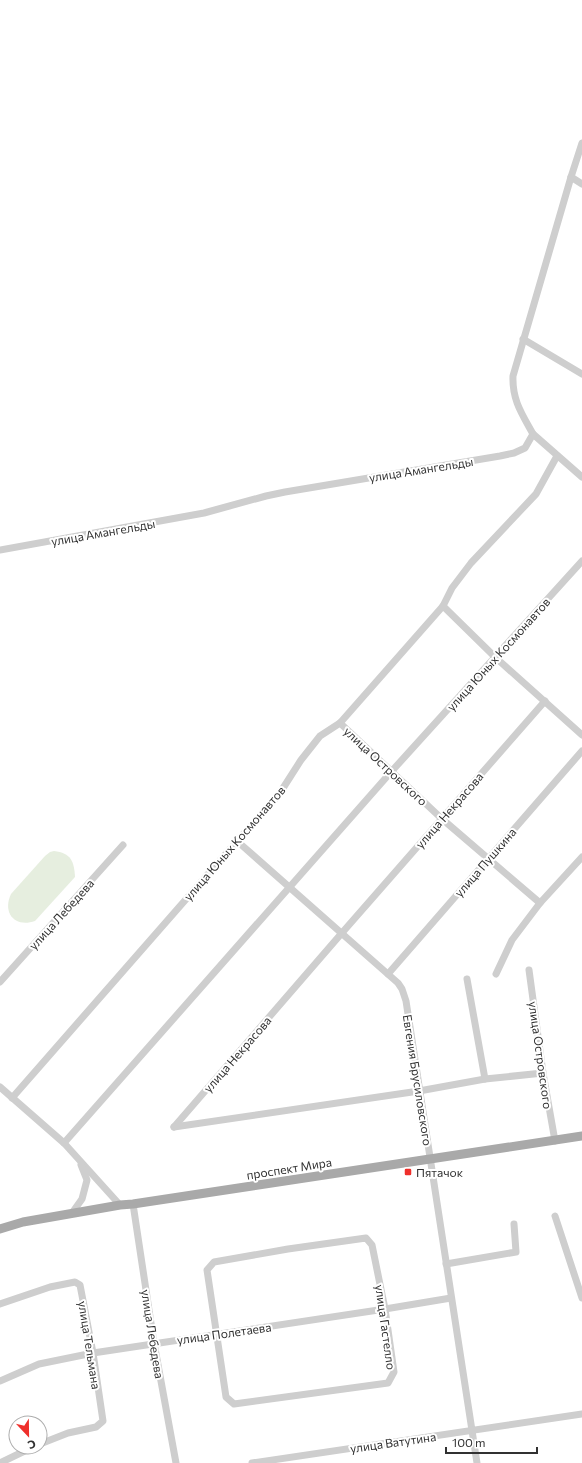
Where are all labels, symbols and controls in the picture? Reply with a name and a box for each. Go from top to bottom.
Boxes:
street label: улица Амангельды [368,454,474,484]
street label: улица Амангельды [50,516,156,548]
street label: улица Юных Космонавтов [444,595,552,713]
street label: улица Островского [341,724,431,808]
street label: улица Некрасова [412,769,486,851]
street label: улица Юных Космонавтов [180,783,288,903]
street label: улица Пушкина [451,825,519,899]
street label: улица Лебедева [26,876,96,952]
street label: улица Островского [527,1000,555,1110]
street label: улица Некрасова [200,1013,274,1095]
street label: Евгения Брусиловского [401,1013,435,1147]
street label: проспект Мира [245,1154,333,1182]
place label: Пятачок [416,1165,464,1179]
marker: Пятачок [403,1167,413,1177]
street label: улица Гастелло [373,1283,399,1371]
street label: улица Лебедева [139,1288,167,1380]
street label: улица Тельмана [76,1300,104,1390]
street label: улица Полетаева [176,1319,272,1347]
north arrow [8,1415,48,1455]
street label: улица Ватутина [349,1429,437,1455]
scale bar [446,1429,537,1455]
text: 100 m [452,1435,486,1449]
text: С [26,1437,38,1452]

